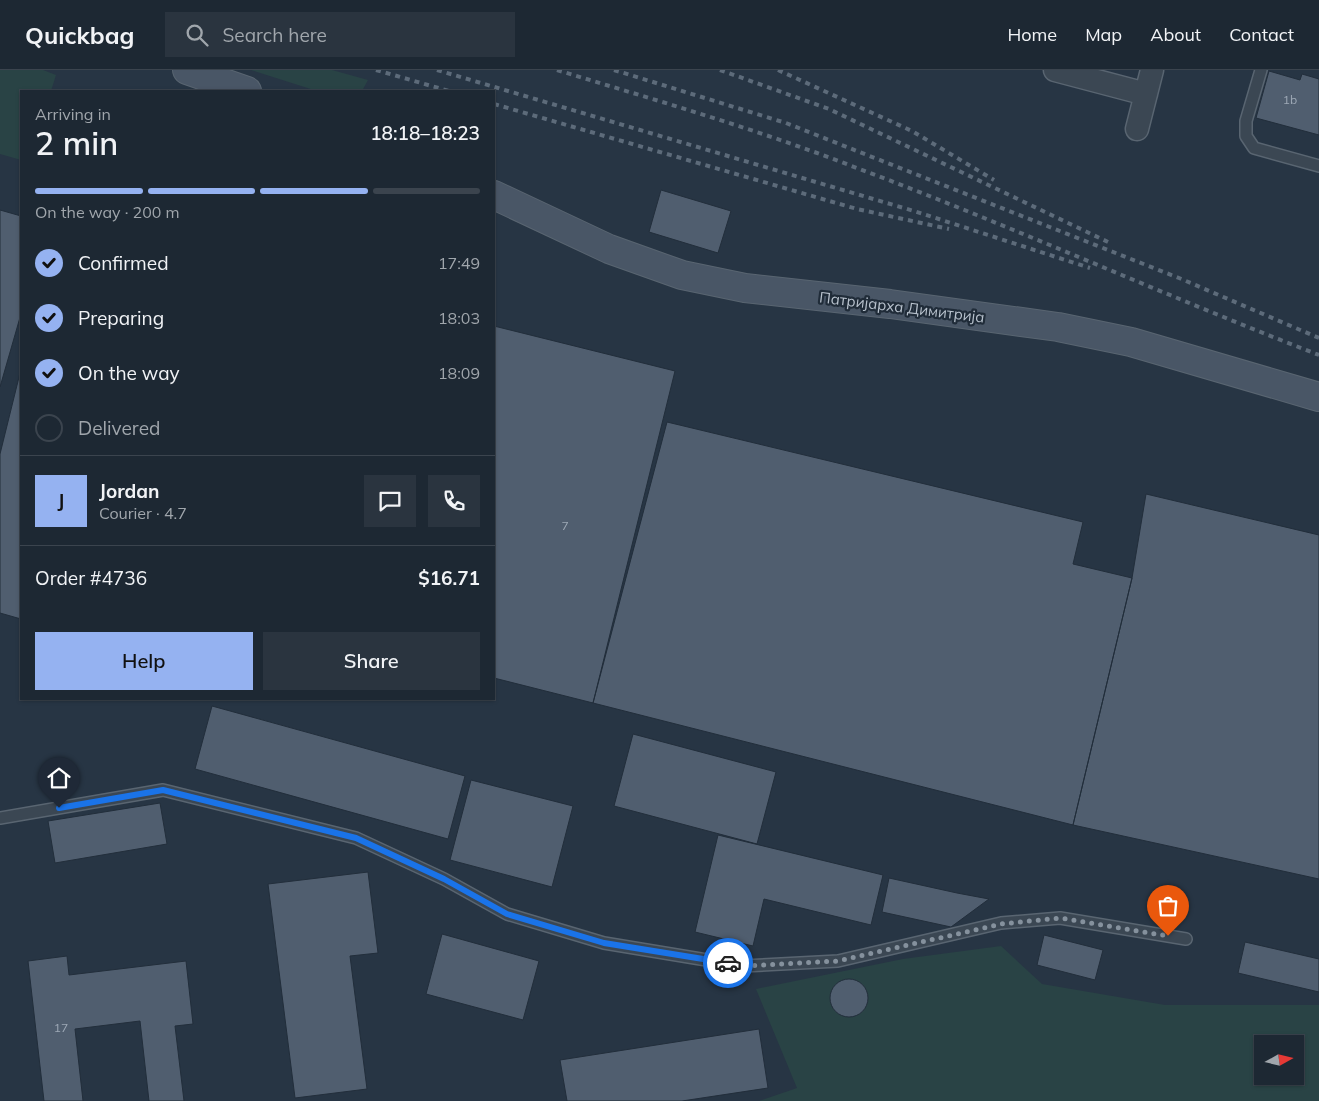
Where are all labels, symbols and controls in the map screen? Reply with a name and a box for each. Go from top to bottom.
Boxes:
search box [165,12,515,57]
text: Quickbag [25,20,135,50]
icon: search [183,21,211,49]
text: Search here [223,23,327,47]
text: Home [1007,23,1057,46]
text: Map [1085,23,1122,46]
text: About [1150,23,1201,46]
text: Contact [1229,23,1294,46]
house number: 1b [1283,92,1297,107]
text: Arriving in [35,104,111,124]
text: 18:18–18:23 [370,121,480,145]
text: 2 min [35,123,118,163]
text: On the way · 200 m [35,202,180,222]
icon: check [35,249,63,277]
text: Confirmed [78,251,169,275]
text: 17:49 [438,253,480,273]
street label: Патријарха Димитрија [818,287,986,327]
icon: check [35,304,63,332]
text: Preparing [78,306,164,330]
text: 18:03 [438,308,480,328]
icon: check [35,359,63,387]
text: On the way [78,361,180,385]
text: 18:09 [438,363,480,383]
text: Delivered [78,416,160,440]
button: chat [364,475,416,527]
button: phone [428,475,480,527]
text: Jordan [99,479,159,503]
text: J [58,489,64,513]
text: Courier · 4.7 [99,503,187,523]
house number: 7 [561,518,569,533]
text: Order #4736 [35,566,147,590]
text: $16.71 [418,566,480,590]
button: Help [35,632,253,690]
button: Share [263,632,480,690]
pin [38,757,80,808]
icon: home [45,764,73,792]
pin [1147,885,1189,936]
icon: bag [1154,892,1182,920]
courier [703,938,753,988]
icon: car [714,949,742,977]
house number: 17 [54,1020,68,1035]
north arrow [1254,1035,1304,1085]
map controls [1254,1035,1304,1085]

